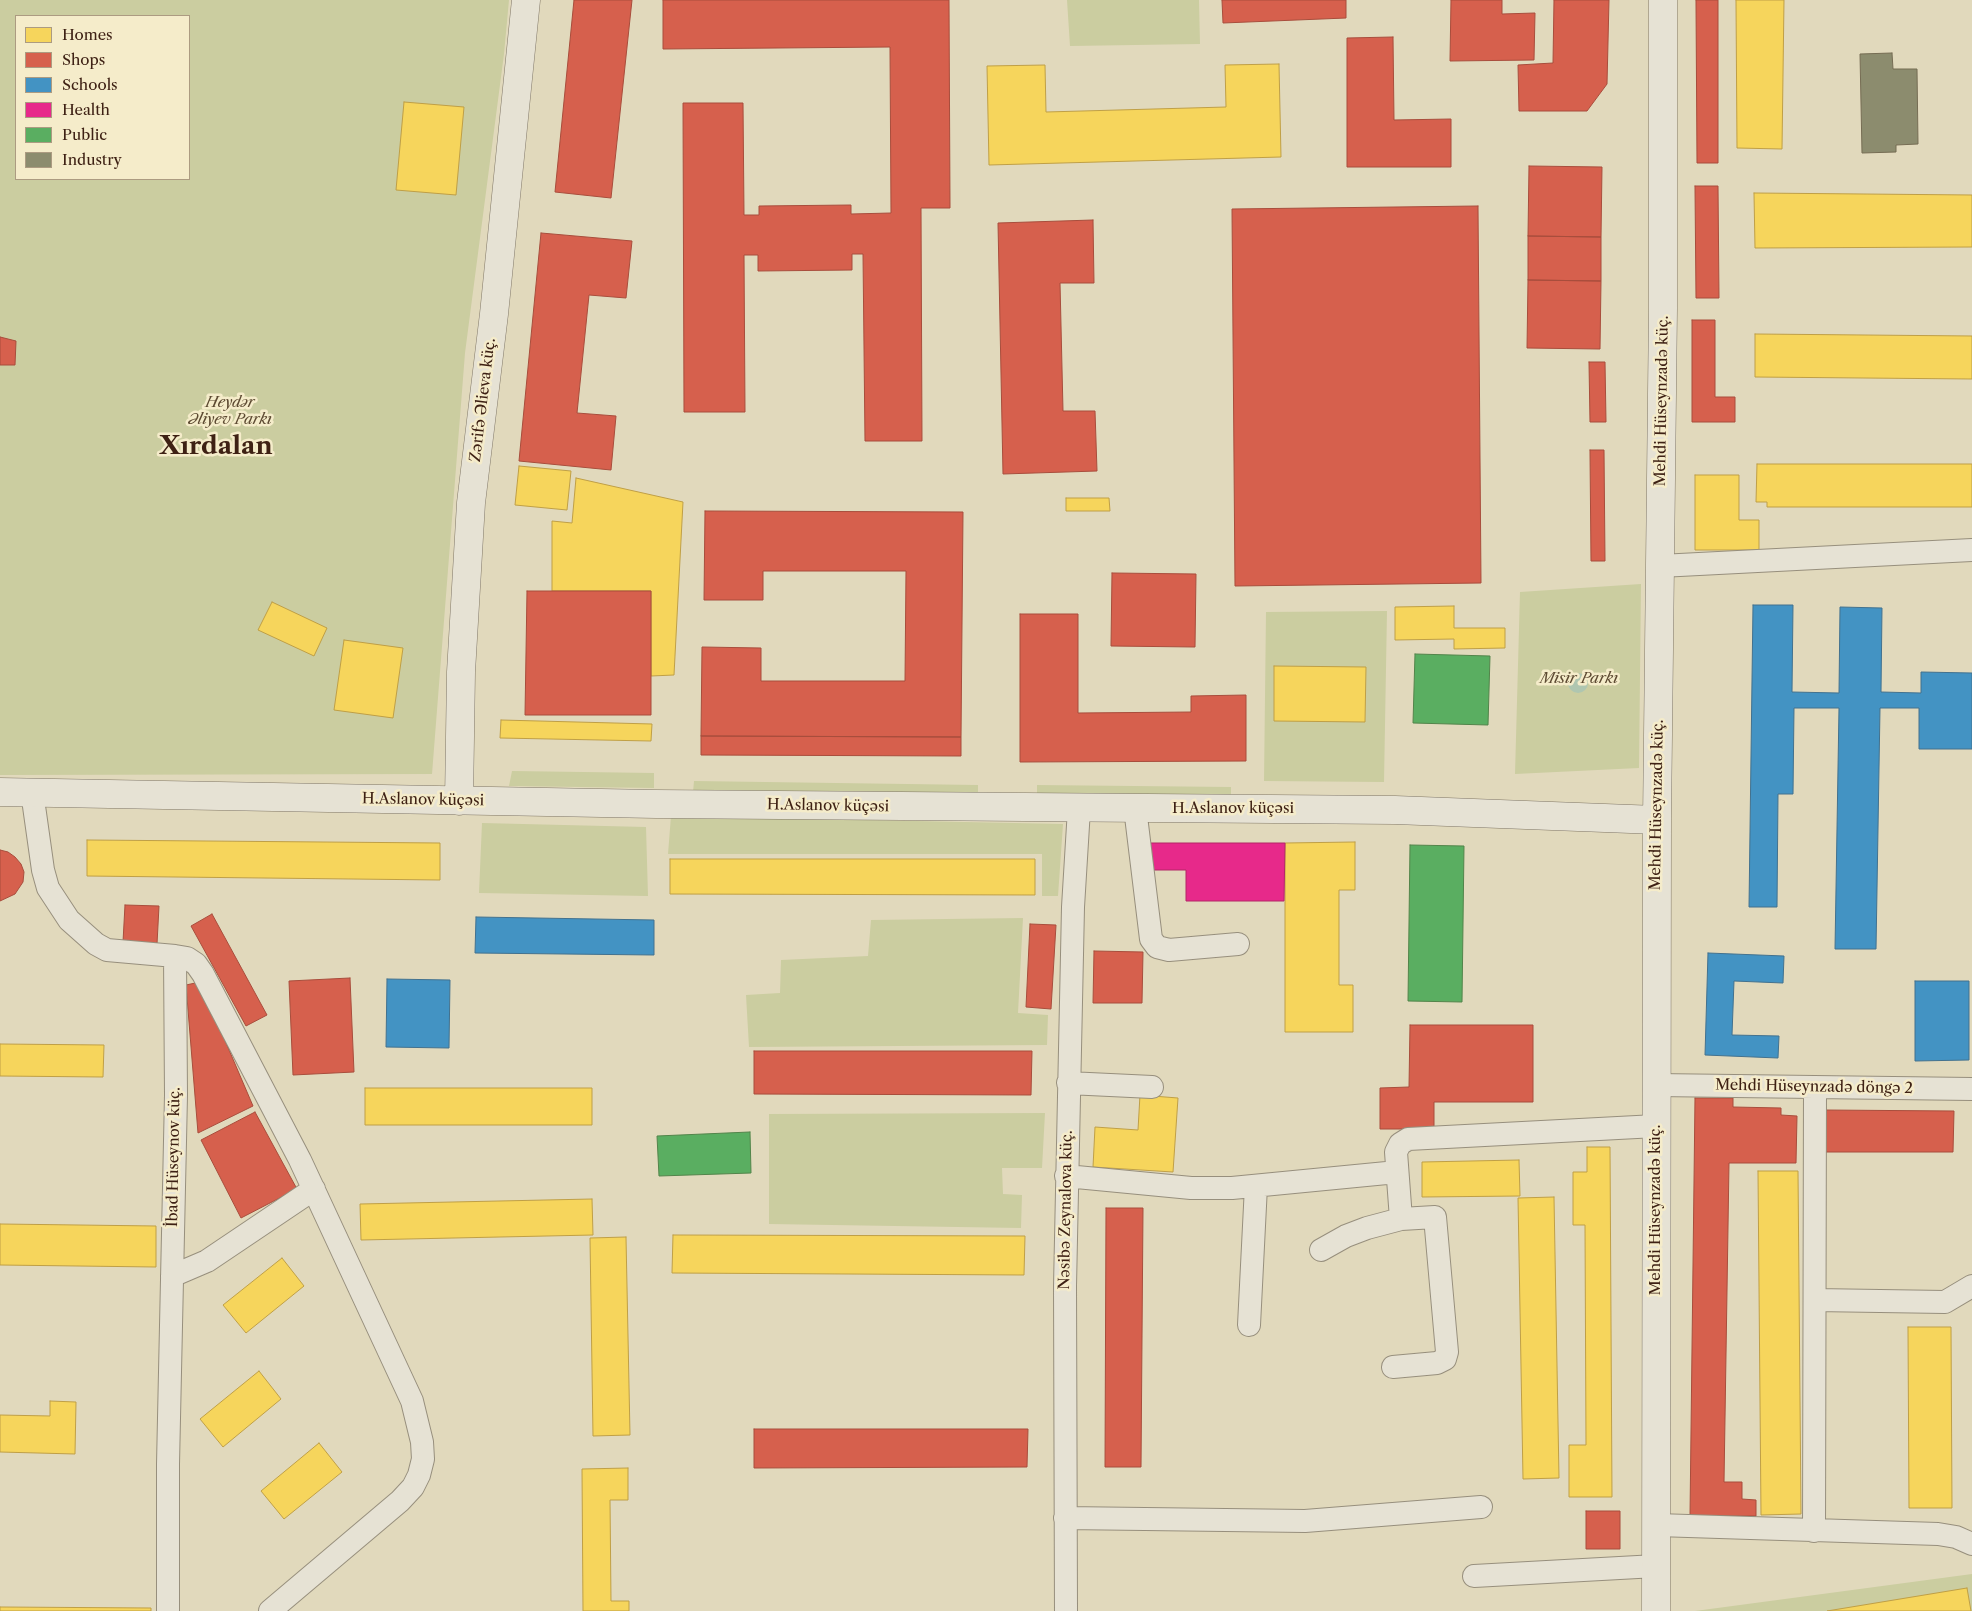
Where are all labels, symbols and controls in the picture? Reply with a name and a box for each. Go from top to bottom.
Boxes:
legend [15,15,190,180]
text: Homes [62,25,113,44]
text: Shops [62,50,105,69]
text: Schools [62,75,118,94]
text: Health [62,100,110,119]
text: Public [62,125,107,144]
text: Industry [62,150,122,169]
street label: Mehdi Hüseynzadə küç. [1652,315,1672,487]
street label: Zərifə Əlieva küç. [466,337,500,463]
park label: Heydər Əliyev Parkı [188,394,272,429]
district label: Xırdalan [159,432,273,462]
park label: Misir Parkı [1540,670,1618,688]
street label: Mehdi Hüseynzadə küç. [1647,719,1667,891]
street label: H.Aslanov küçəsi [362,790,484,810]
street label: H.Aslanov küçəsi [767,796,889,816]
street label: H.Aslanov küçəsi [1172,800,1294,818]
street label: Mehdi Hüseynzadə döngə 2 [1715,1076,1913,1098]
street label: İbad Hüseynov küç. [164,1087,184,1227]
street label: Mehdi Hüseynzadə küç. [1647,1124,1665,1296]
street label: Nəsibə Zeynalova küç. [1056,1130,1076,1290]

